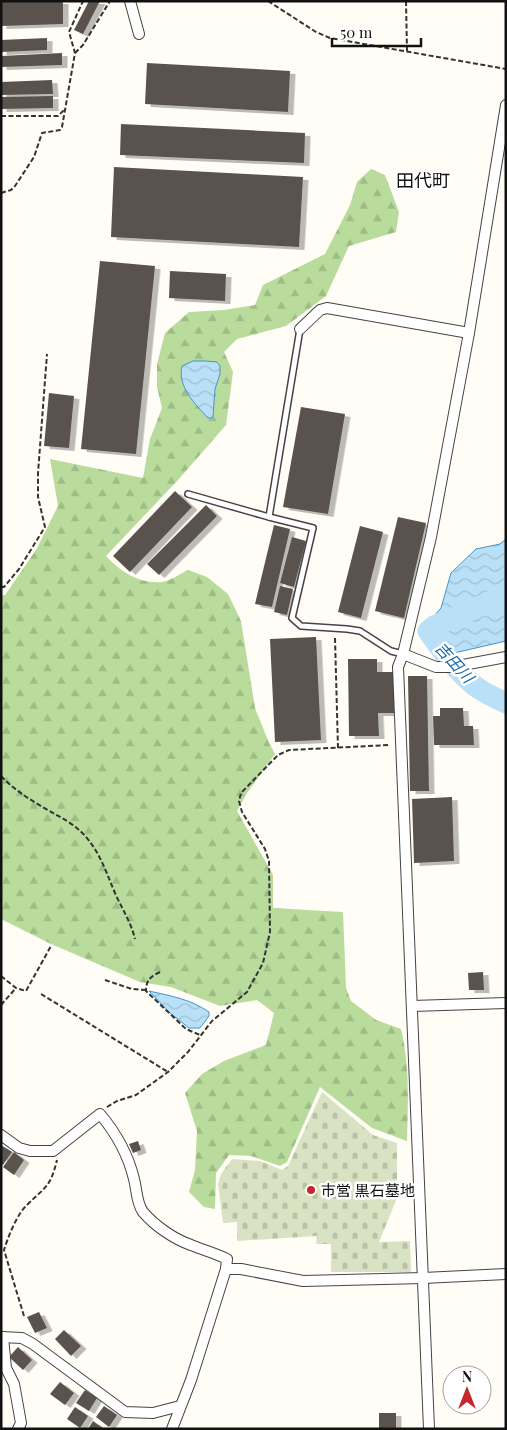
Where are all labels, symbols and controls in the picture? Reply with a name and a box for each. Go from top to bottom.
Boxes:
scale bar [332,15,421,47]
text: 50 m [340,22,373,42]
district label: 田代町 [396,168,450,192]
water label: 吉田川 [431,637,480,688]
place label: 市営 黒石墓地 [321,1180,415,1200]
marker: 市営 黒石墓地 [305,1184,317,1196]
north arrow [442,1365,492,1415]
text: N [462,1367,472,1386]

